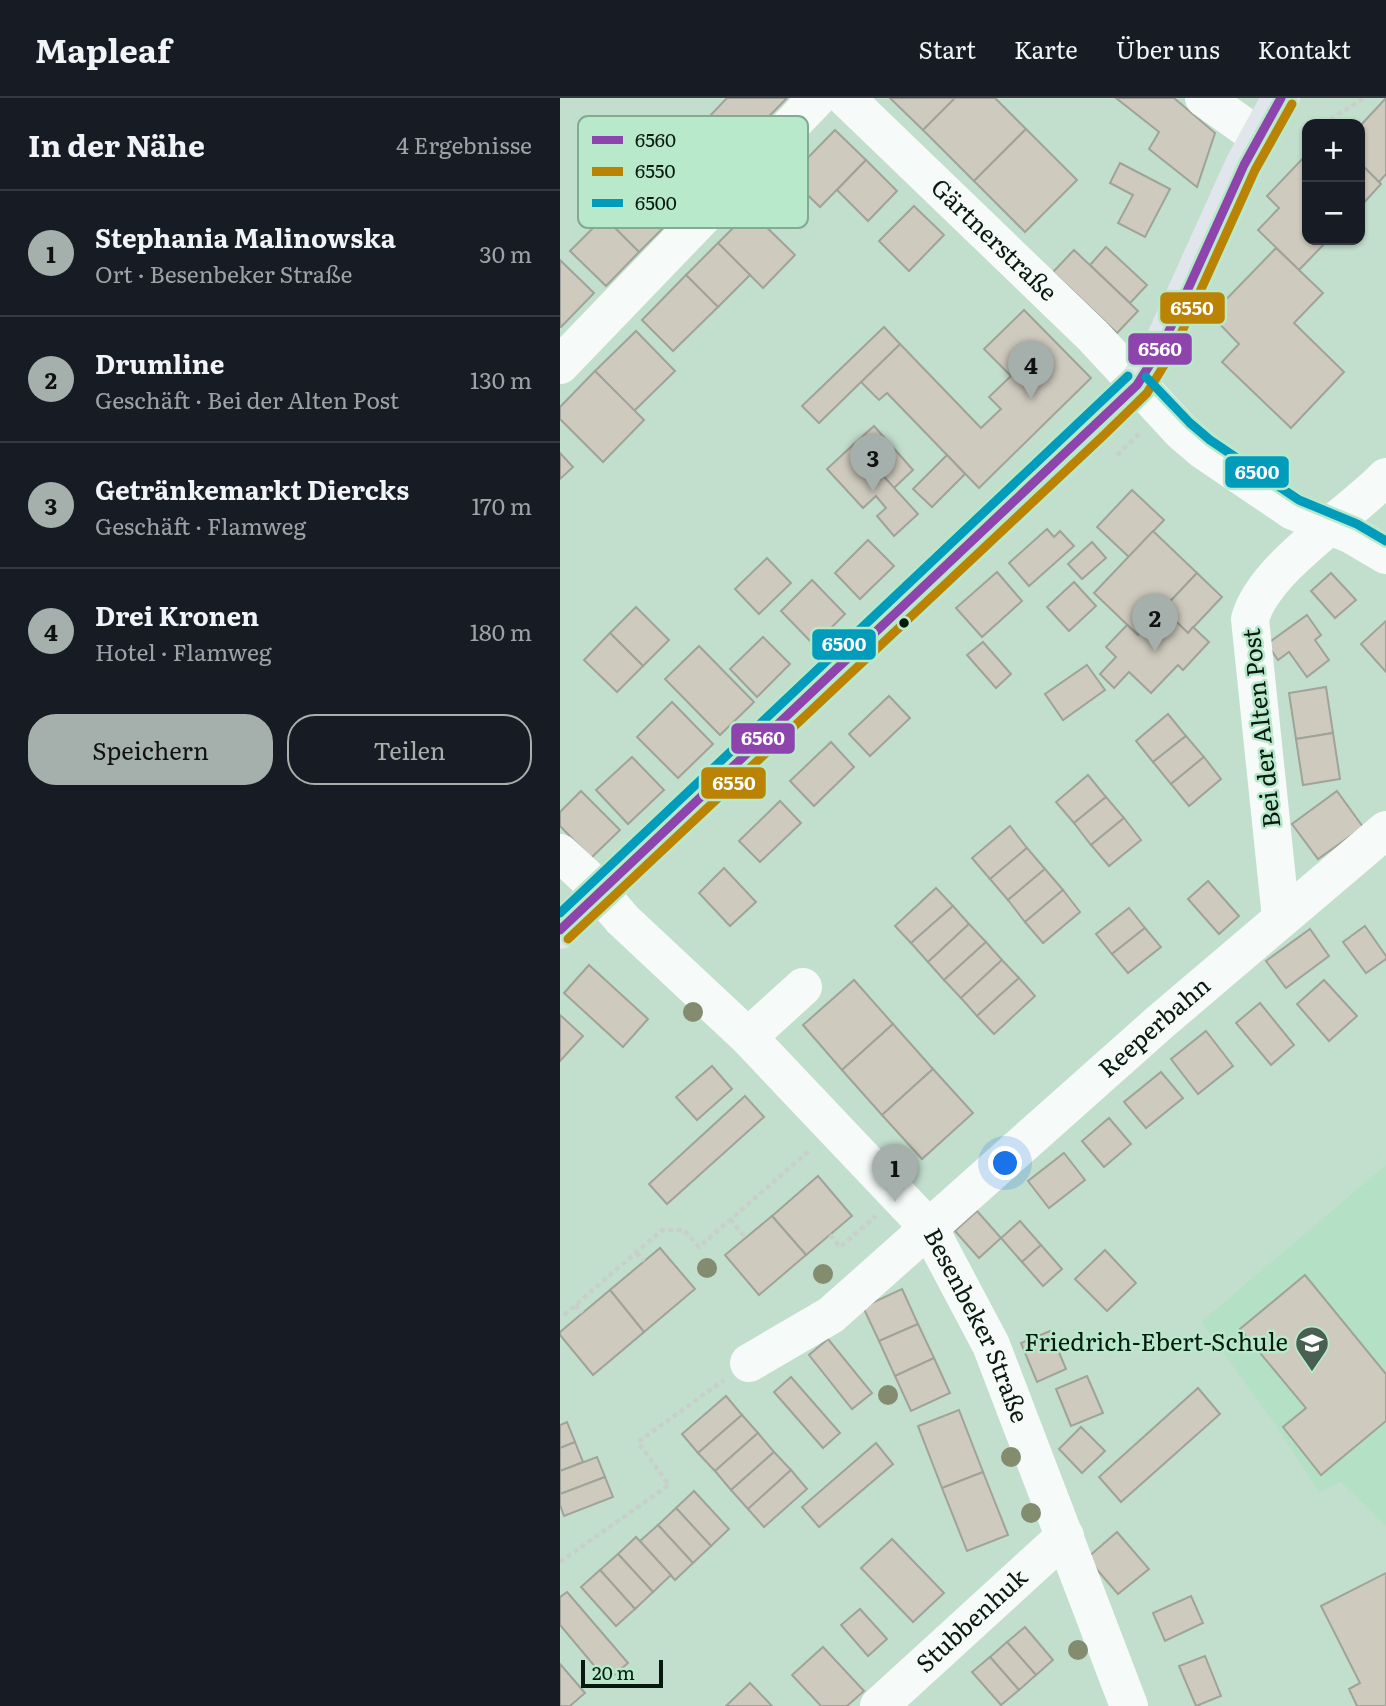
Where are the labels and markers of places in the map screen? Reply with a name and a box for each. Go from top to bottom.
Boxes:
pin: 4 [1008,341,1054,399]
pin: 3 [850,434,896,492]
pin: 2 [1132,594,1178,652]
unlabelled marker [897,616,911,630]
pin: 1 [872,1144,918,1202]
place label: Friedrich-Ebert-Schule [1024,1323,1288,1358]
school or university icon: Friedrich-Ebert-Schule [1293,1324,1331,1373]

